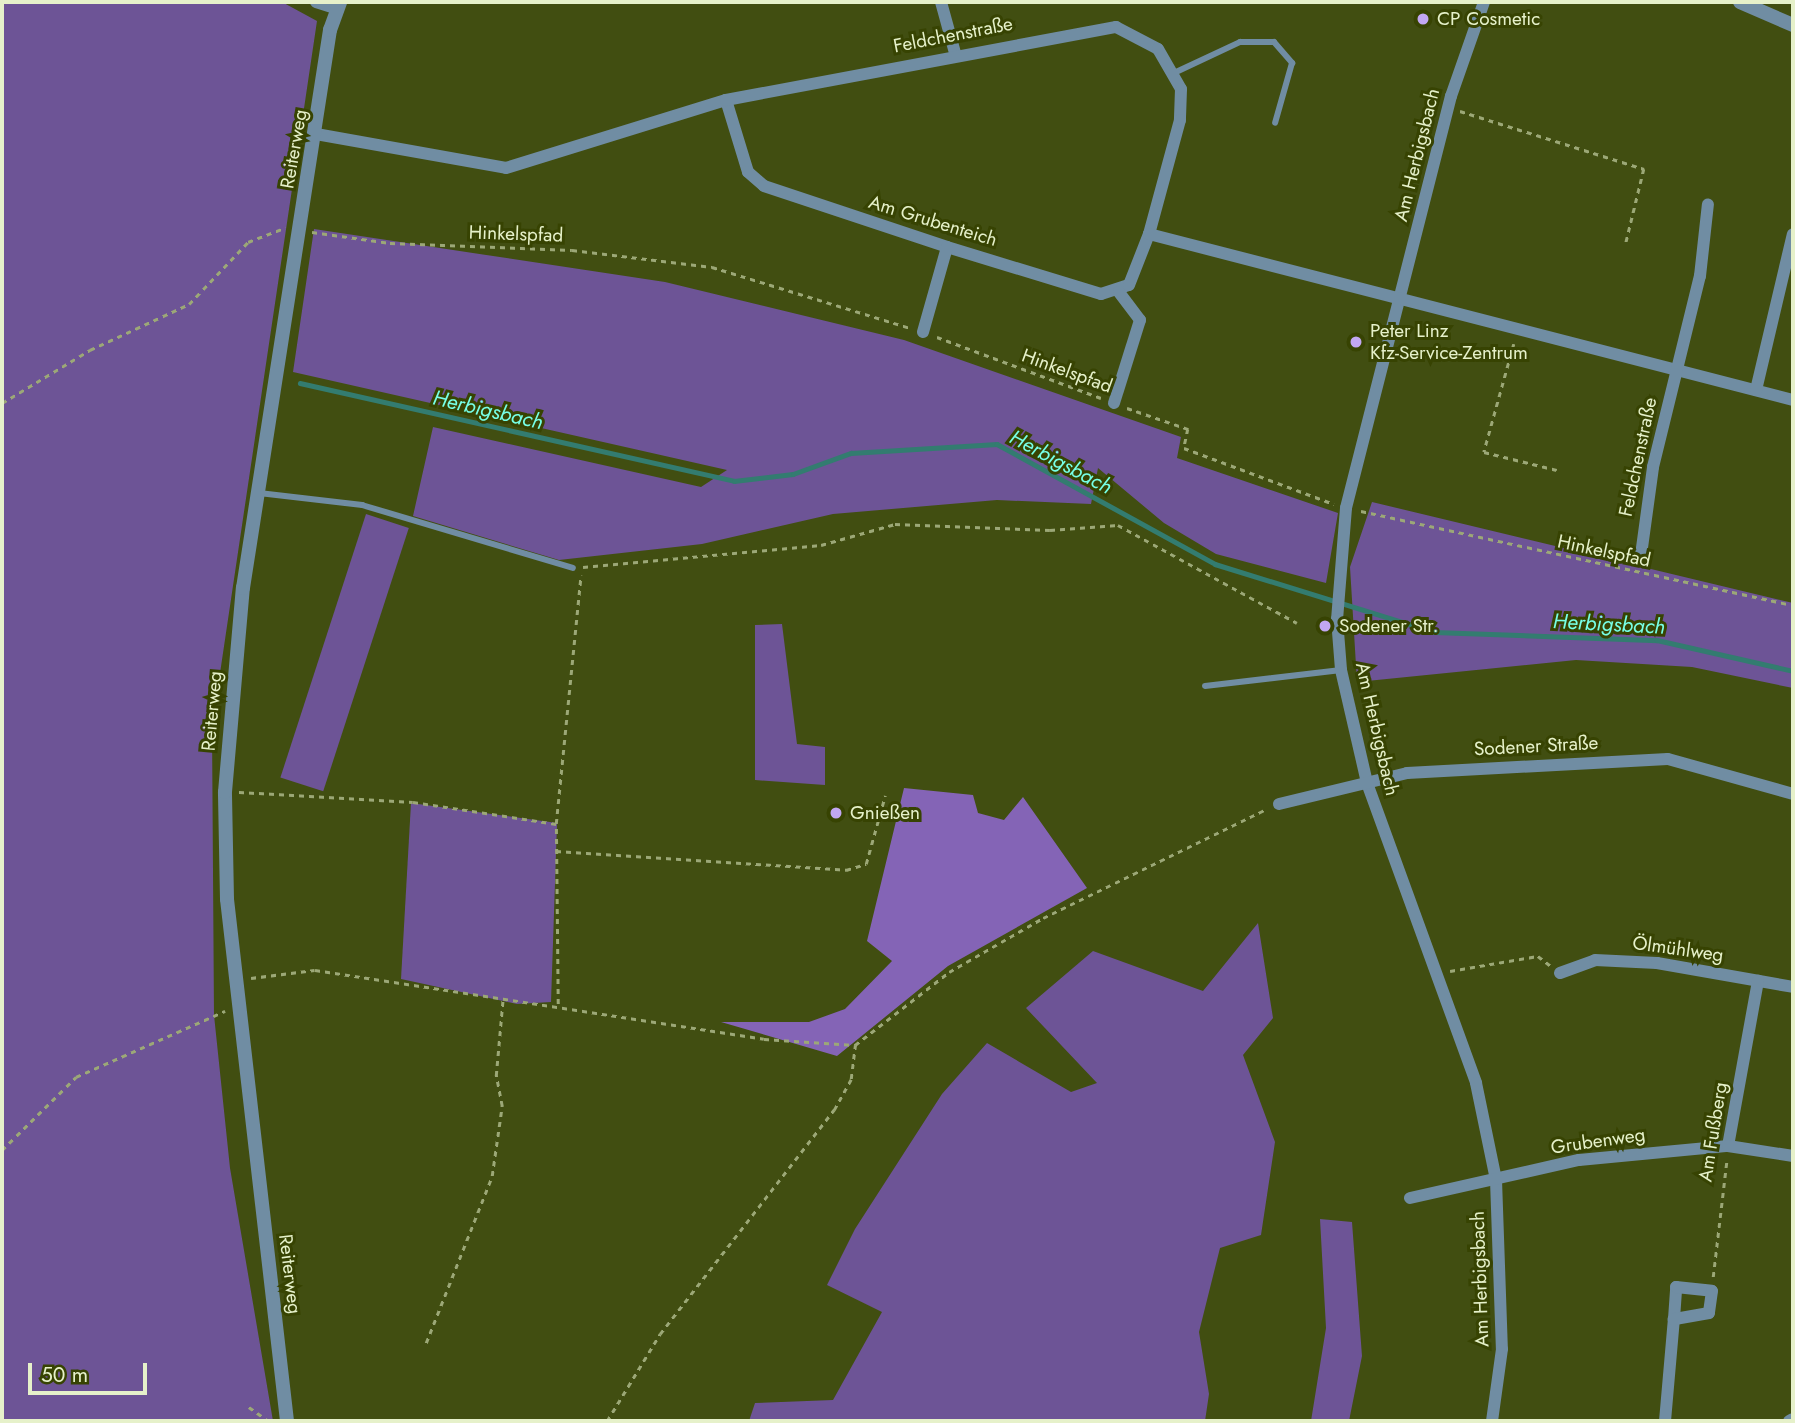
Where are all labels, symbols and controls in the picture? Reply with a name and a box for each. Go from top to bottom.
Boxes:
place label: CP Cosmetic [1437,8,1540,30]
marker: CP Cosmetic [1415,11,1431,27]
street label: Feldchenstraße [891,12,1015,58]
street label: Am Herbigsbach [1389,86,1445,224]
street label: Reiterweg [276,108,312,190]
street label: Am Grubenteich [866,191,1000,251]
street label: Hinkelspfad [468,221,564,247]
place label: Peter Linz Kfz-Service-Zentrum [1370,320,1528,364]
marker: Peter Linz Kfz-Service-Zentrum [1348,334,1364,350]
street label: Hinkelspfad [1019,344,1115,398]
water label: Herbigsbach [430,385,546,435]
street label: Feldchenstraße [1614,395,1662,519]
water label: Herbigsbach [1005,424,1117,500]
street label: Hinkelspfad [1555,530,1653,572]
water label: Herbigsbach [1552,608,1666,640]
place label: Sodener Str. [1339,615,1438,637]
marker: Sodener Str. [1317,618,1333,634]
street label: Am Herbigsbach [1351,660,1403,798]
street label: Reiterweg [197,670,227,752]
street label: Sodener Straße [1473,731,1599,761]
place label: Gnießen [850,802,920,824]
marker: Gnießen [828,805,844,821]
street label: Ölmühlweg [1631,931,1725,967]
street label: Am Fußberg [1694,1081,1732,1183]
street label: Grubenweg [1549,1123,1647,1159]
street label: Am Herbigsbach [1466,1211,1494,1347]
street label: Reiterweg [274,1233,306,1315]
scale bar [32,1350,150,1394]
text: 50 m [41,1360,88,1390]

